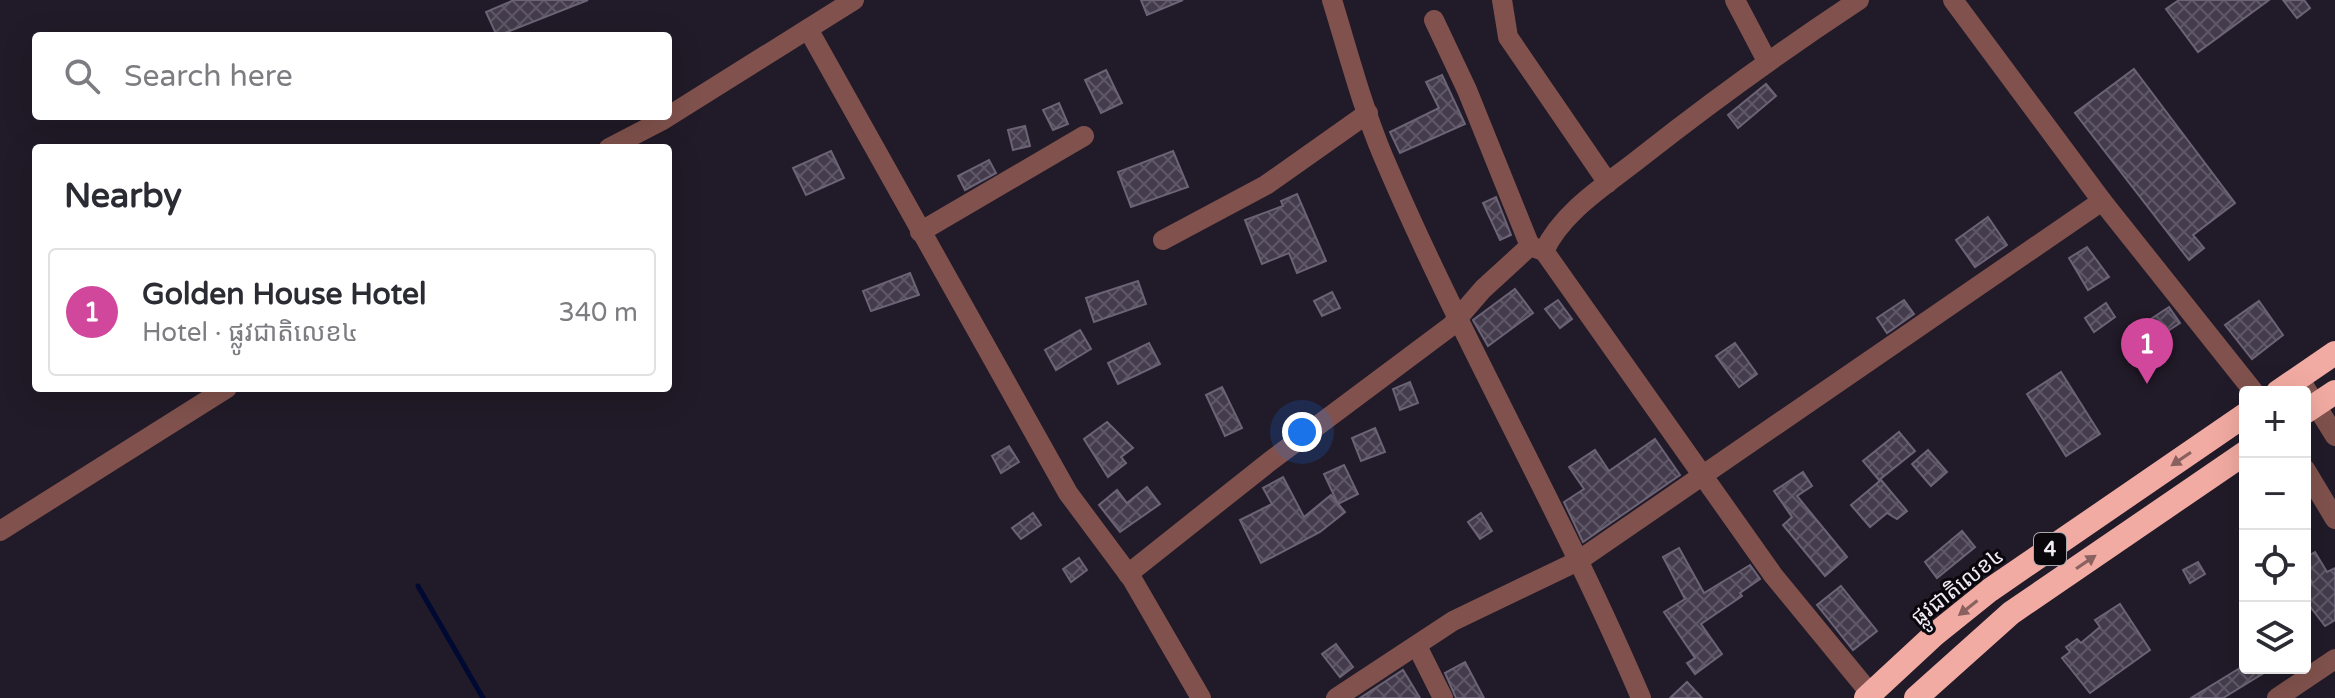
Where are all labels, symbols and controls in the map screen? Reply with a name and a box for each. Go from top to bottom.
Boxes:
search box [32,32,672,120]
icon: search [60,54,104,98]
text: Search here [124,58,293,95]
text: Nearby [64,176,182,217]
text: Golden House Hotel [142,276,426,313]
text: 1 [84,297,100,328]
text: 340 m [558,297,638,328]
text: Hotel · ផ្លូវជាតិលេខ៤ [142,317,358,348]
pin: 1 [2121,318,2173,384]
map controls [2239,386,2311,674]
button: + [2239,386,2311,458]
your location [1282,412,1322,452]
one-way arrow [2170,451,2191,466]
button: − [2239,458,2311,530]
button: locate [2239,530,2311,602]
road number: 4 [2034,533,2066,565]
street label: ផ្លូវជាតិលេខ៤ [1906,543,2013,636]
one-way arrow [2075,555,2096,570]
one-way arrow [1958,599,1978,615]
button: layers [2239,602,2311,674]

